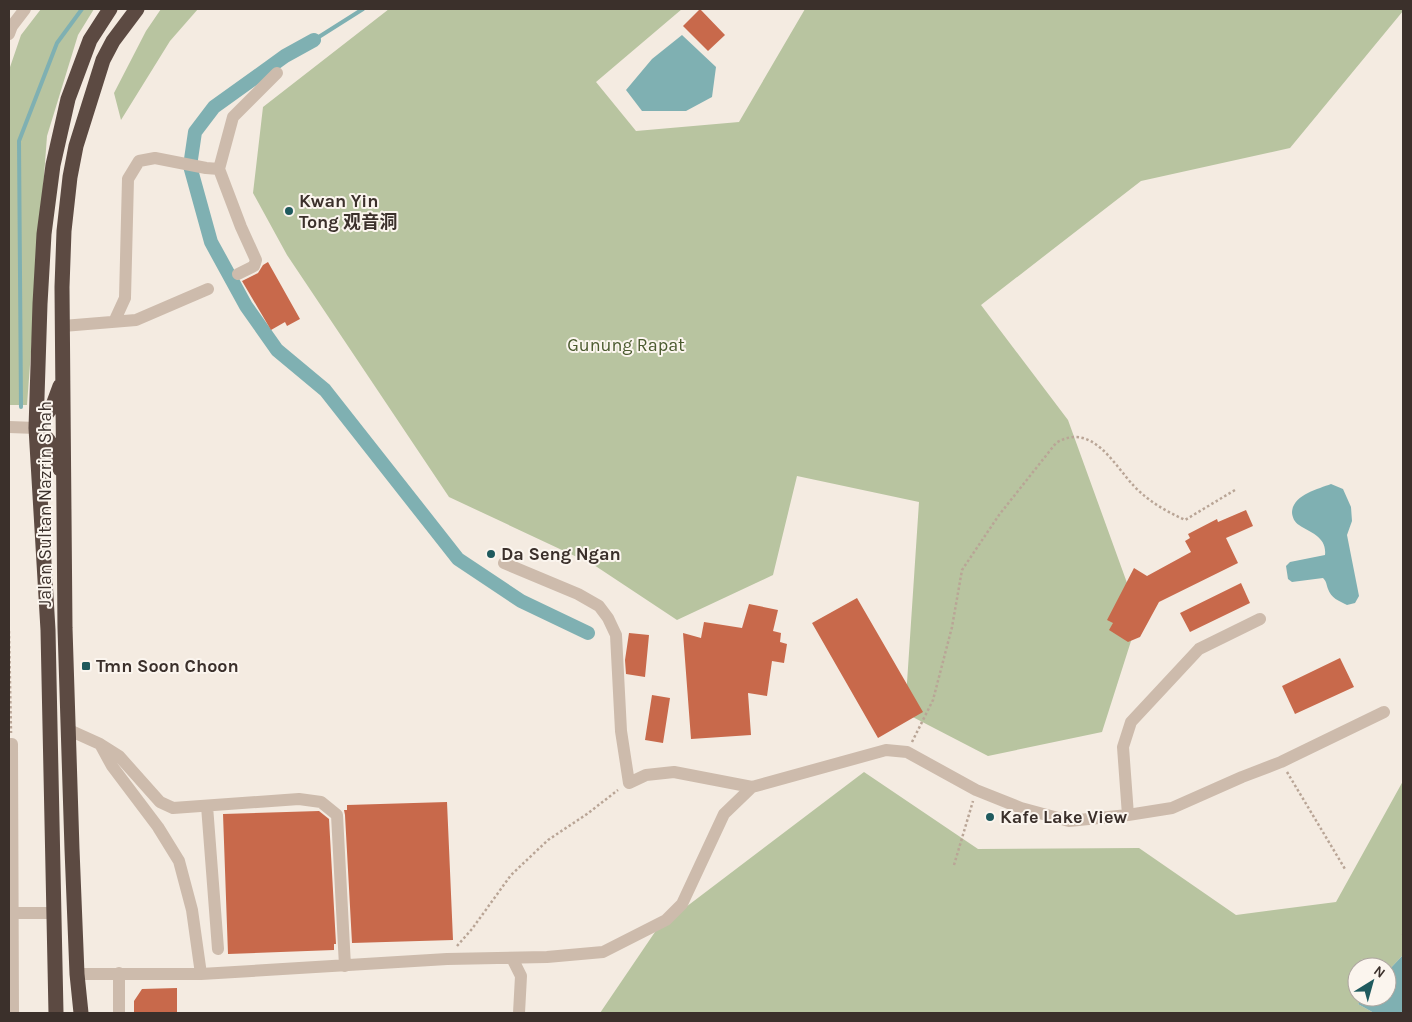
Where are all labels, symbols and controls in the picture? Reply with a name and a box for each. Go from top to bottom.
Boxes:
place label: Kwan Yin Tong 观音洞 [299,190,397,233]
marker: Kwan Yin Tong 观音洞 [283,205,295,217]
park label: Gunung Rapat [567,334,685,356]
street label: Jalan Sultan Nazrin Shah [34,401,56,607]
place label: Da Seng Ngan [501,543,621,565]
marker: Da Seng Ngan [485,548,497,560]
place label: Tmn Soon Choon [96,655,239,677]
marker: Tmn Soon Choon [80,660,92,672]
place label: Kafe Lake View [1000,806,1127,828]
marker: Kafe Lake View [984,811,996,823]
north arrow [1347,957,1397,1007]
text: N [1370,962,1389,982]

